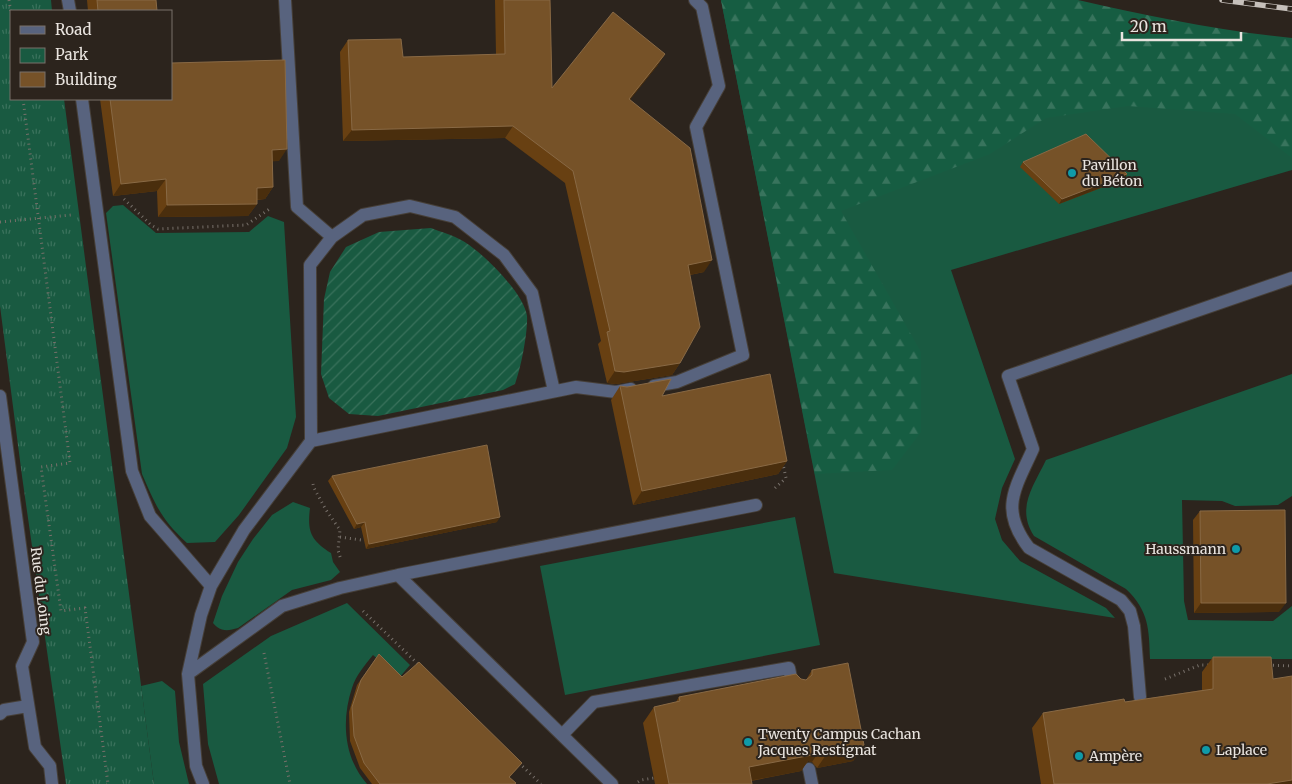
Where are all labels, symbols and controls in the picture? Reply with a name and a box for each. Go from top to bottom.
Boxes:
legend [10,10,172,100]
scale bar [1122,10,1241,42]
text: 20 m [1130,17,1167,36]
text: Road [55,20,91,39]
text: Park [55,45,89,64]
text: Building [55,70,117,89]
place label: Pavillon du Béton [1082,156,1142,190]
marker: Pavillon du Béton [1066,167,1078,179]
place label: Haussmann [1145,540,1226,558]
marker: Haussmann [1230,543,1242,555]
street label: Rue du Loing [27,546,55,637]
place label: Twenty Campus Cachan Jacques Restignat [757,725,921,759]
marker: Twenty Campus Cachan Jacques Restignat [742,736,754,748]
place label: Laplace [1216,741,1267,759]
marker: Laplace [1200,744,1212,756]
place label: Ampère [1088,747,1142,765]
marker: Ampère [1073,750,1085,762]

